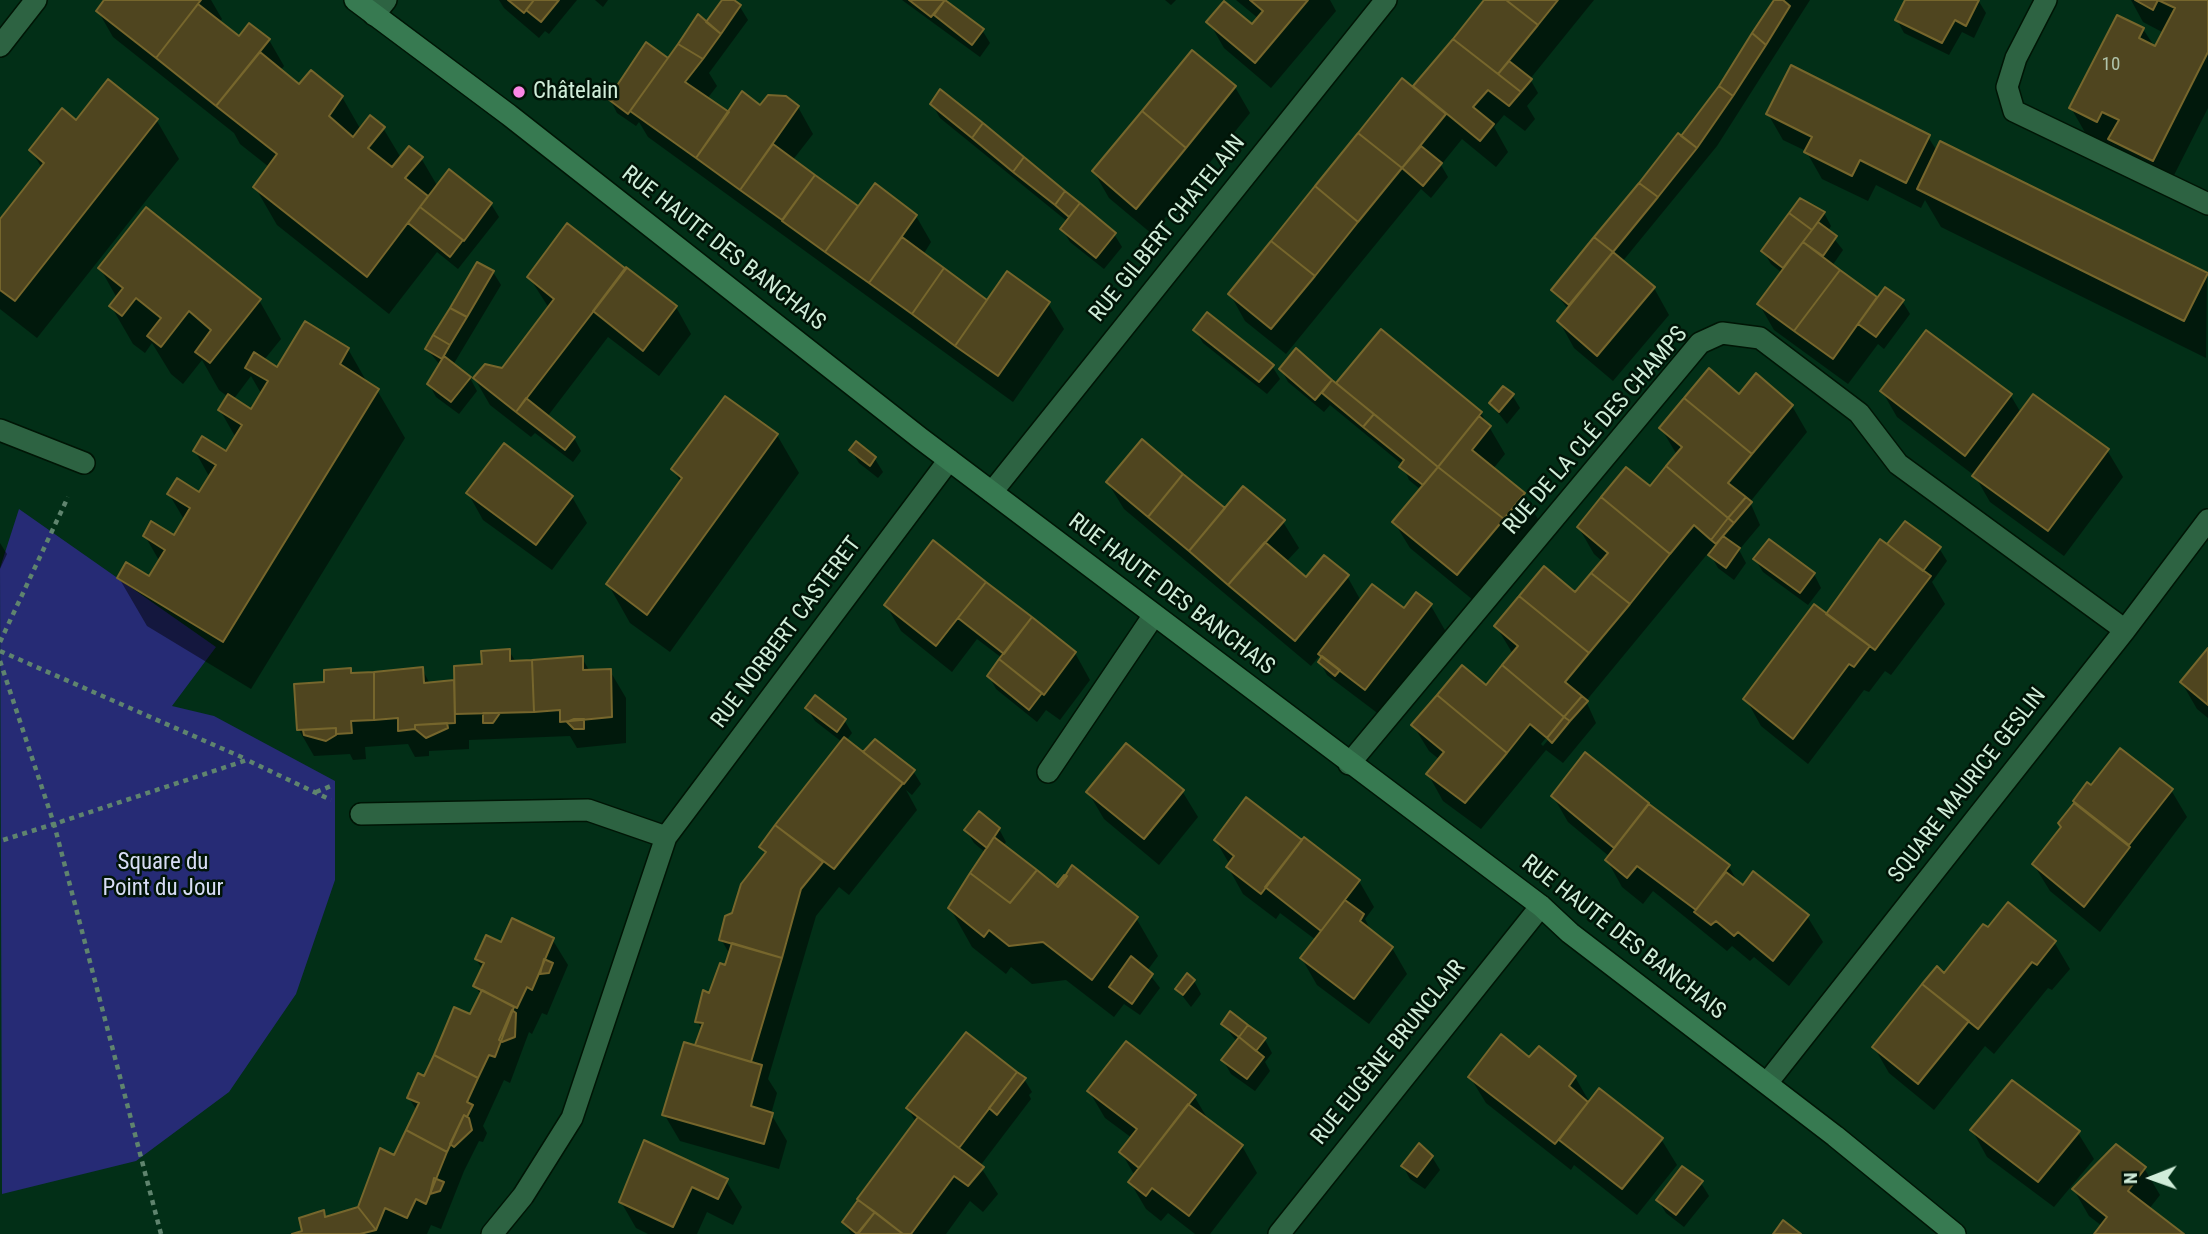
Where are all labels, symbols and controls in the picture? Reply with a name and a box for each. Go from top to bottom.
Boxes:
house number: 10 [2102,54,2120,76]
place label: Châtelain [533,78,618,106]
marker: Châtelain [511,84,527,100]
street label: RUE GILBERT CHATELAIN [1084,130,1252,328]
street label: RUE HAUTE DES BANCHAIS [616,161,830,337]
street label: RUE DE LA CLÉ DES CHAMPS [1498,321,1694,541]
street label: RUE HAUTE DES BANCHAIS [1062,508,1280,682]
street label: RUE NORBERT CASTERET [706,532,868,734]
street label: SQUARE MAURICE GESLIN [1883,683,2053,889]
park label: Square du Point du Jour [102,849,224,903]
street label: RUE HAUTE DES BANCHAIS [1516,850,1730,1026]
street label: RUE EUGÈNE BRUNCLAIR [1306,955,1472,1151]
north arrow [2117,1143,2187,1213]
text: N [2119,1172,2142,1184]

